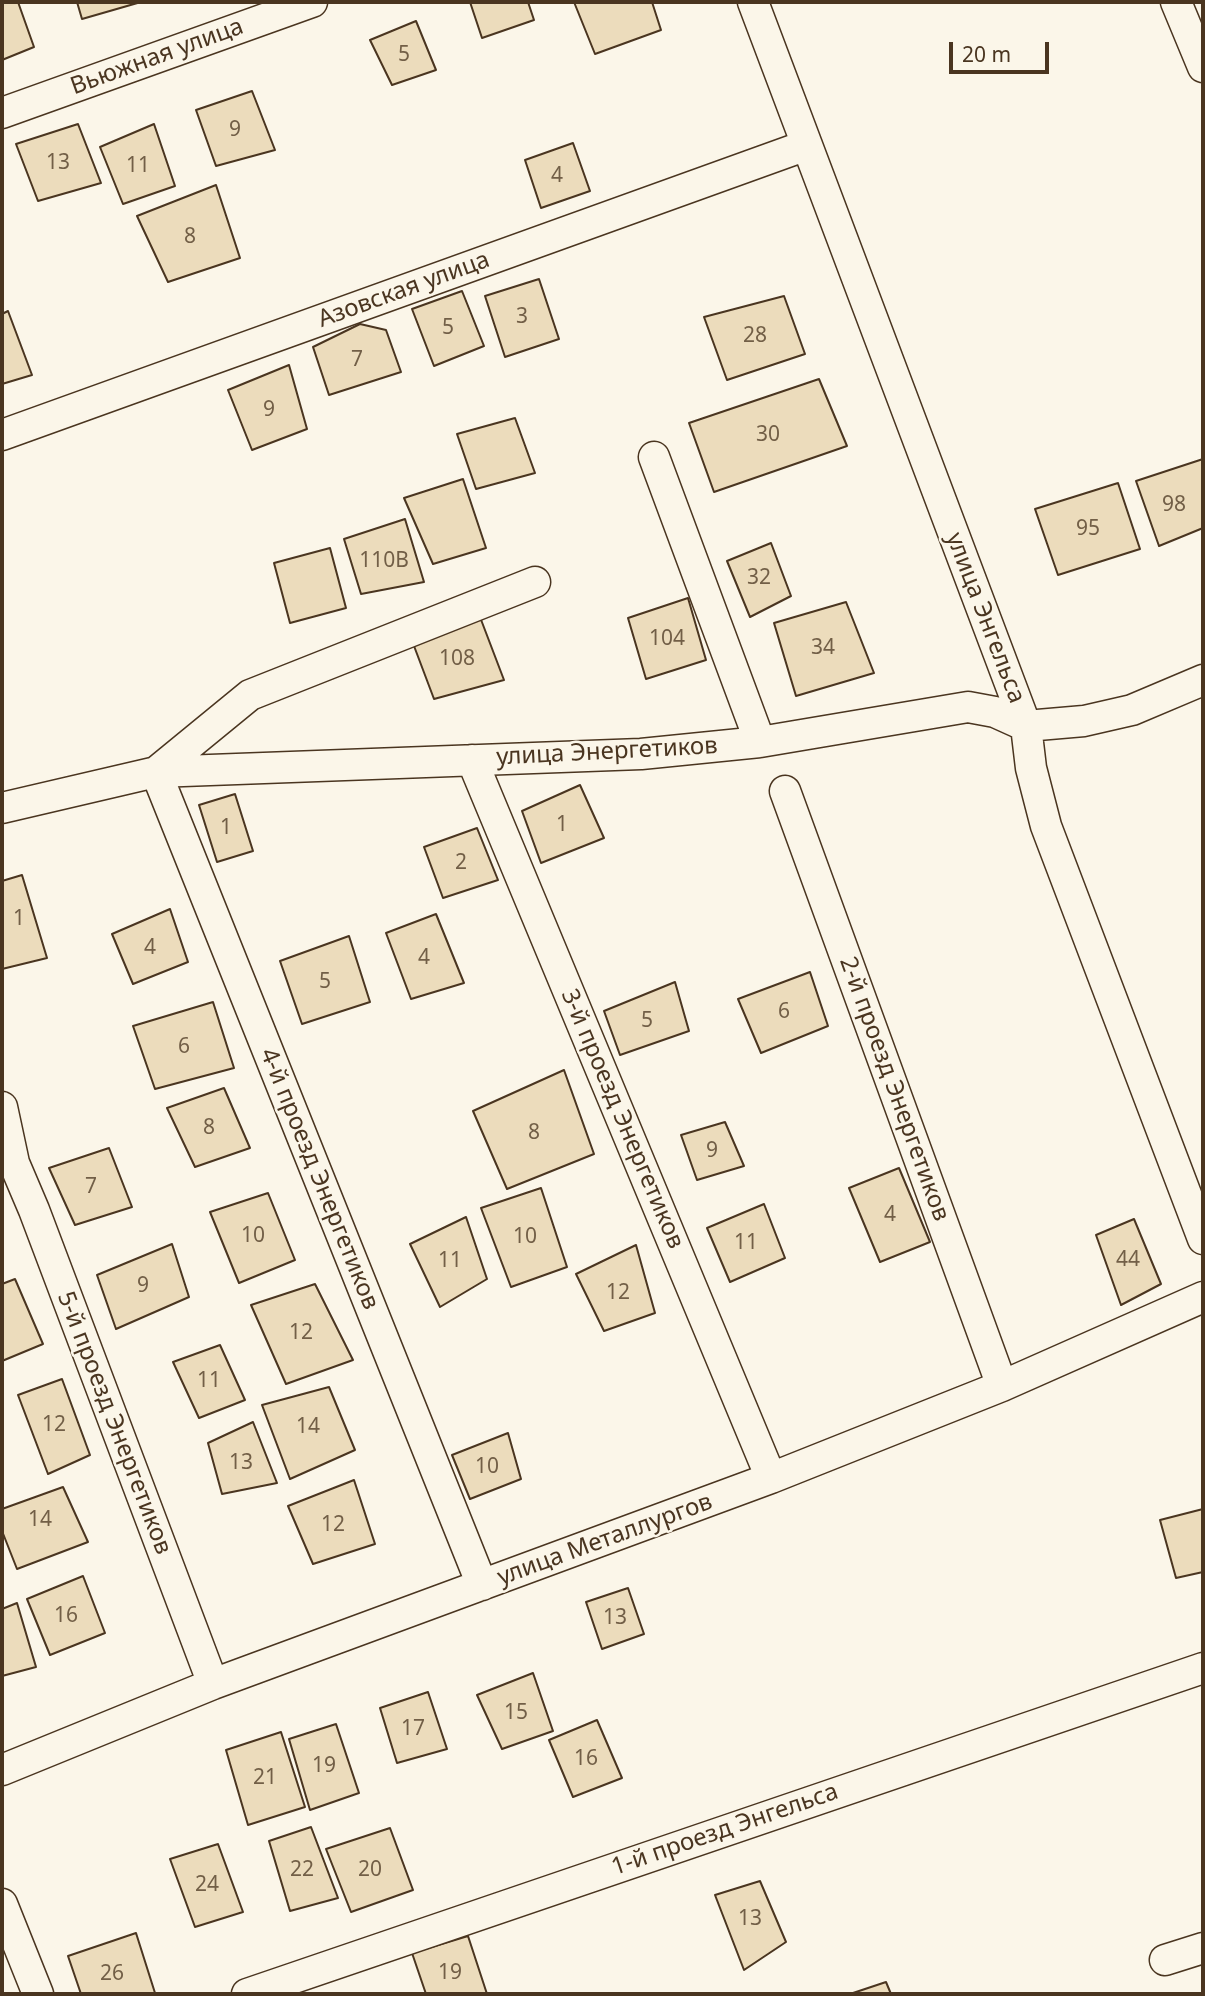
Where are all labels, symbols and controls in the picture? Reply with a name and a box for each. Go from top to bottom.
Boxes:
street label: Вьюжная улица [67,12,247,102]
scale bar [953,28,1053,72]
text: 20 m [962,40,1011,68]
house number: 5 [398,42,410,68]
house number: 9 [229,117,241,143]
house number: 13 [46,150,70,176]
house number: 11 [126,153,150,179]
house number: 4 [551,163,563,189]
house number: 8 [184,224,196,250]
street label: Азовская улица [314,246,494,334]
house number: 3 [516,304,528,330]
house number: 5 [442,315,454,341]
house number: 28 [743,323,767,349]
house number: 7 [351,347,363,373]
house number: 9 [263,397,275,423]
house number: 30 [756,422,780,448]
house number: 98 [1162,492,1186,518]
house number: 95 [1076,516,1100,542]
street label: улица Энгельса [939,529,1031,707]
house number: 110В [359,548,409,574]
house number: 32 [747,565,771,591]
house number: 104 [649,626,685,652]
house number: 34 [811,635,835,661]
house number: 108 [439,646,475,672]
street label: улица Энергетиков [496,732,718,772]
house number: 1 [556,812,568,838]
house number: 1 [220,815,232,841]
house number: 2 [455,850,467,876]
house number: 1 [13,906,25,932]
house number: 4 [144,935,156,961]
house number: 4 [418,945,430,971]
street label: 2-й проезд Энергетиков [833,953,955,1225]
house number: 5 [319,969,331,995]
street label: 3-й проезд Энергетиков [554,985,690,1253]
house number: 6 [778,999,790,1025]
house number: 5 [641,1008,653,1034]
house number: 6 [178,1034,190,1060]
street label: 4-й проезд Энергетиков [253,1044,385,1314]
house number: 8 [203,1115,215,1141]
house number: 8 [528,1120,540,1146]
house number: 9 [706,1138,718,1164]
house number: 7 [85,1174,97,1200]
house number: 4 [884,1202,896,1228]
house number: 10 [241,1223,265,1249]
house number: 10 [513,1224,537,1250]
house number: 11 [734,1230,758,1256]
house number: 44 [1116,1247,1140,1273]
house number: 11 [438,1248,462,1274]
house number: 9 [137,1273,149,1299]
house number: 12 [606,1280,630,1306]
street label: 5-й проезд Энергетиков [51,1288,177,1558]
house number: 12 [289,1320,313,1346]
house number: 11 [197,1368,221,1394]
house number: 12 [42,1412,66,1438]
house number: 14 [296,1414,320,1440]
house number: 13 [229,1450,253,1476]
house number: 10 [475,1454,499,1480]
street label: улица Металлургов [494,1488,716,1592]
house number: 14 [28,1507,52,1533]
house number: 12 [321,1512,345,1538]
house number: 16 [54,1603,78,1629]
house number: 13 [603,1605,627,1631]
house number: 15 [504,1700,528,1726]
house number: 17 [401,1716,425,1742]
house number: 16 [574,1746,598,1772]
house number: 19 [312,1753,336,1779]
house number: 21 [253,1765,277,1791]
street label: 1-й проезд Энгельса [608,1778,842,1882]
house number: 22 [290,1857,314,1883]
house number: 20 [358,1857,382,1883]
house number: 24 [195,1872,219,1898]
house number: 13 [738,1906,762,1932]
house number: 19 [438,1960,462,1986]
house number: 26 [100,1961,124,1987]

